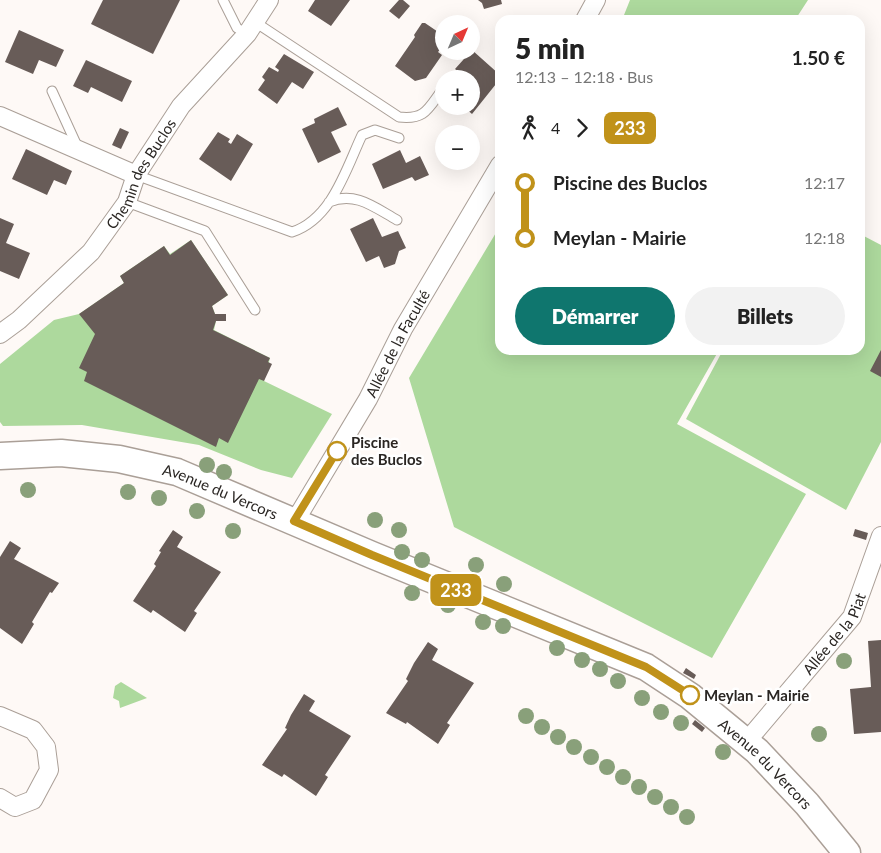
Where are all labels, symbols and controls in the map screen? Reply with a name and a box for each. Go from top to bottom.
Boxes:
north arrow [435,15,480,60]
map controls [435,15,480,170]
text: 5 min [515,31,585,65]
text: 1.50 € [792,46,845,69]
text: 12:13 – 12:18 · Bus [515,67,653,86]
button: + [435,70,480,115]
icon: walk [515,114,543,142]
icon: forward [568,114,596,142]
street label: Chemin des Buclos [102,115,179,232]
text: 233 [614,117,646,139]
text: 4 [551,118,560,137]
button: − [435,125,480,170]
text: Piscine des Buclos [553,171,707,194]
text: 12:17 [804,173,845,192]
text: Meylan - Mairie [553,226,686,249]
text: 12:18 [804,228,845,247]
street label: Allée de la Faculté [361,286,433,400]
button: Démarrer [515,287,675,345]
button: Billets [685,287,845,345]
place label: Piscine des Buclos [351,433,423,468]
marker: Piscine des Buclos [327,441,347,461]
street label: Avenue du Vercors [161,460,281,523]
line badge: 233 [427,574,485,606]
text: 233 [440,579,472,601]
street label: Allée de la Piat [799,590,869,678]
marker: Meylan - Mairie [680,685,700,705]
place label: Meylan - Mairie [704,686,809,704]
street label: Avenue du Vercors [715,714,816,812]

